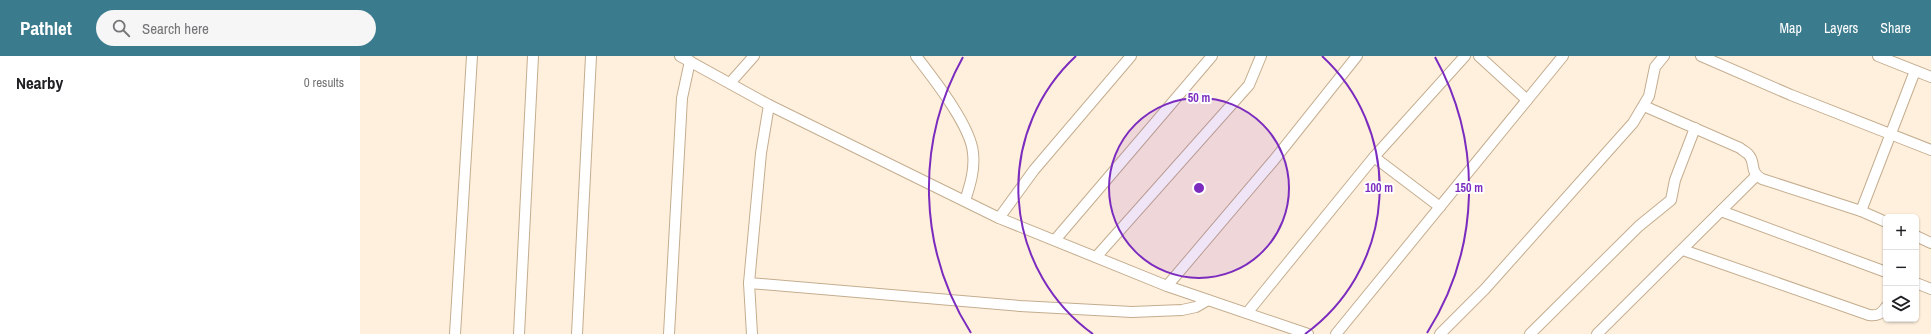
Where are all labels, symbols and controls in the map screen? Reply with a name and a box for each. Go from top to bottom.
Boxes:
search box [96,10,376,46]
text: Pathlet [20,15,72,41]
icon: search [110,17,132,39]
text: Search here [142,18,209,39]
text: Map [1780,19,1802,37]
text: Layers [1824,19,1858,37]
text: Share [1880,19,1911,37]
text: Nearby [16,71,63,94]
text: 0 results [304,74,344,91]
text: 50 m [1188,90,1210,106]
text: 100 m [1365,180,1393,196]
text: 150 m [1455,180,1483,196]
centre of rings [1192,181,1206,195]
map controls [1883,214,1919,322]
button: + [1883,214,1919,250]
button: − [1883,250,1919,286]
button: layers [1883,286,1919,322]

